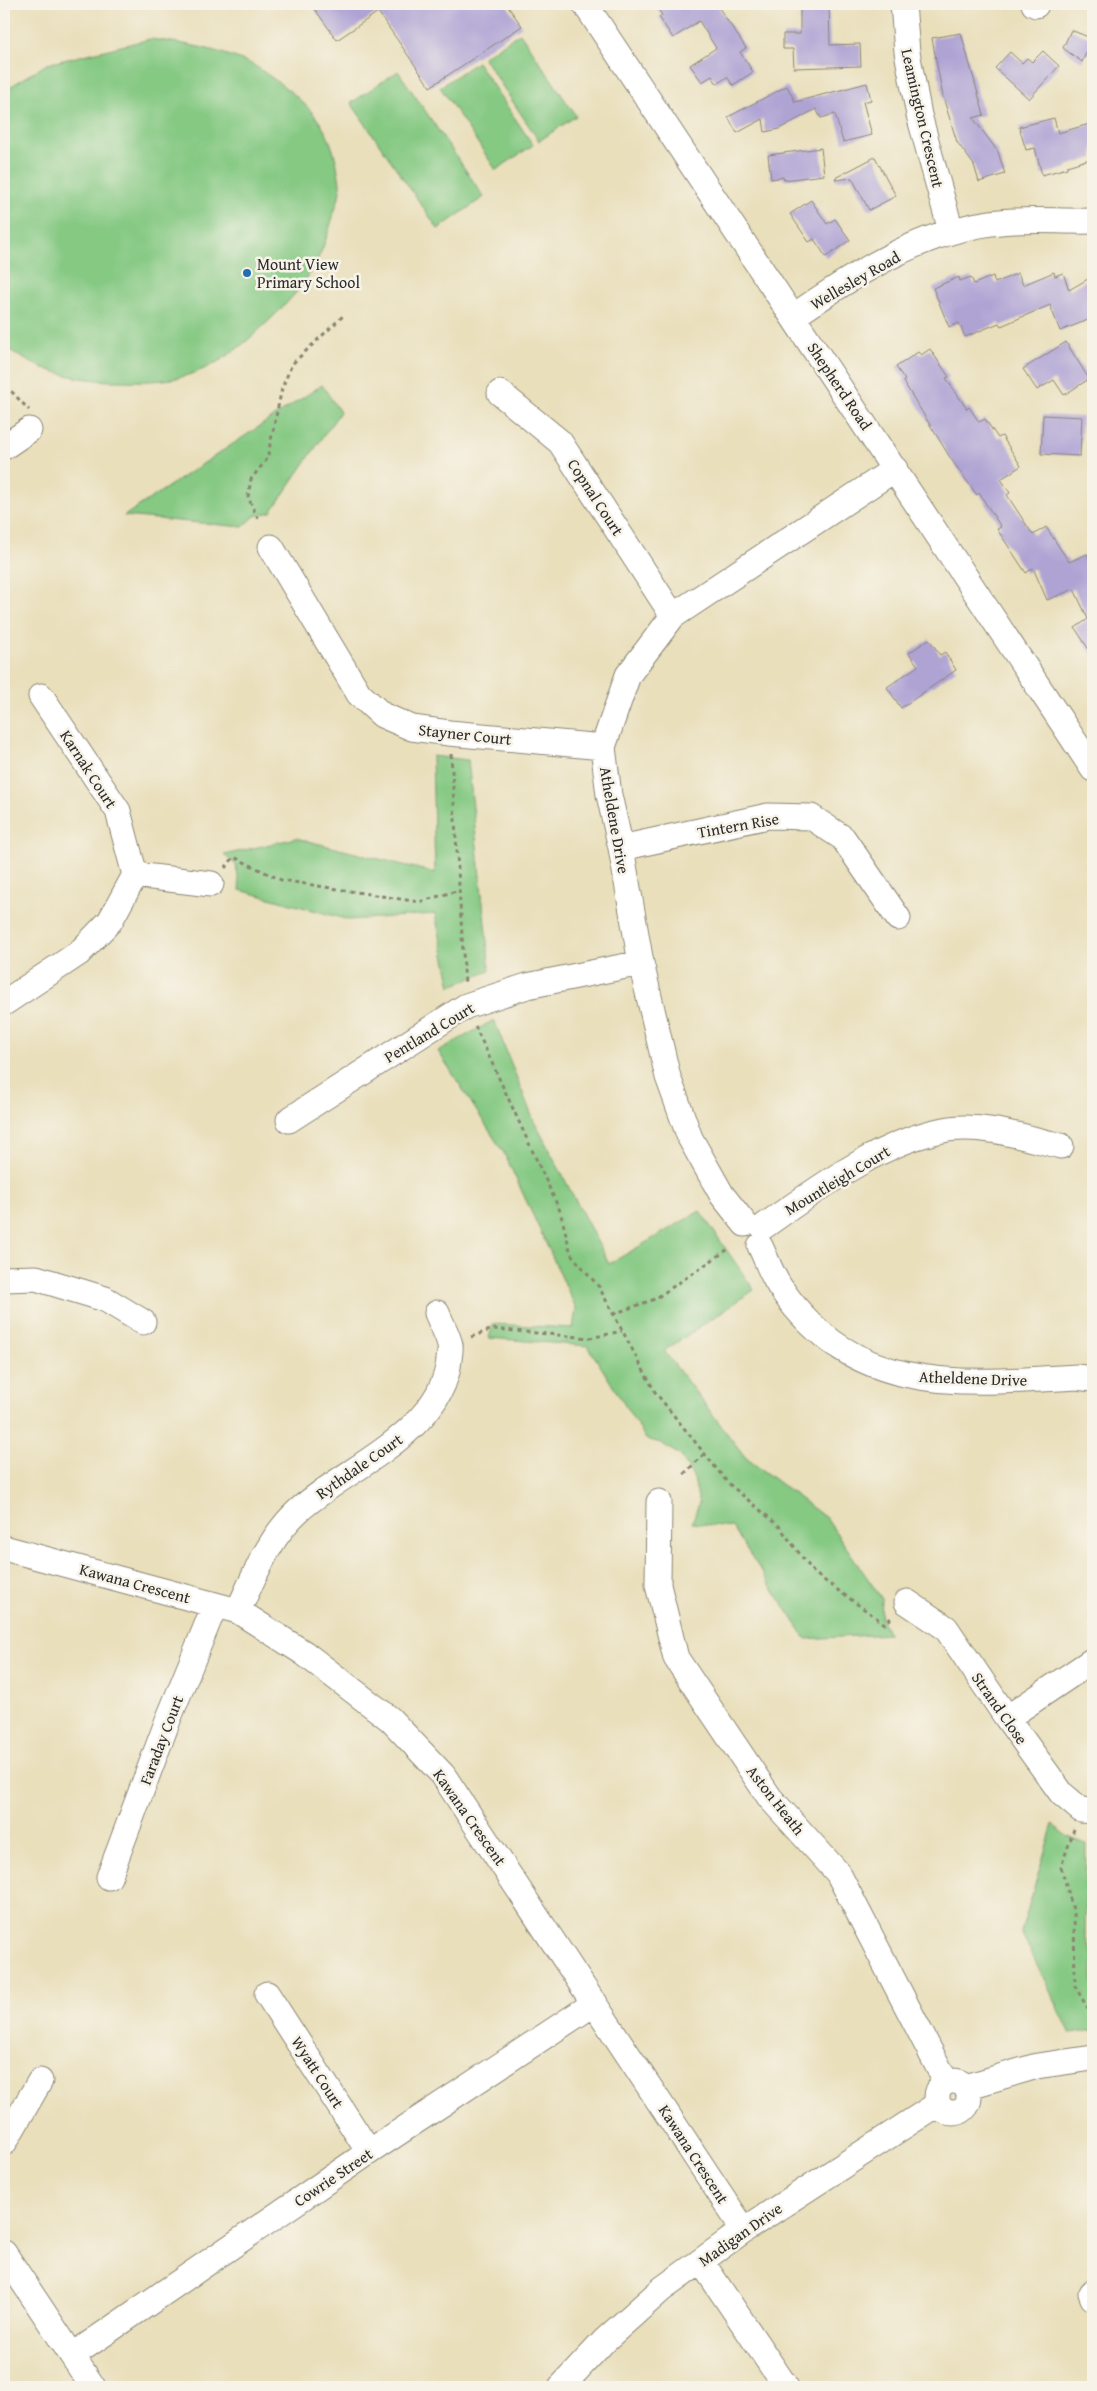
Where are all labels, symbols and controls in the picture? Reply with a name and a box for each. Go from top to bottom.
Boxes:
street label: Leamington Crescent [895,46,951,190]
street label: Wellesley Road [806,244,905,315]
place label: Mount View Primary School [257,252,360,294]
marker: Mount View Primary School [241,267,253,279]
street label: Shepherd Road [802,337,879,435]
street label: Copnal Court [562,454,630,541]
street label: Stayner Court [417,717,513,751]
street label: Karnak Court [55,725,124,813]
street label: Atheldene Drive [594,765,636,875]
street label: Tintern Rise [695,806,781,844]
street label: Pentland Court [379,995,479,1068]
street label: Mountleigh Court [780,1139,895,1221]
street label: Atheldene Drive [918,1364,1028,1392]
street label: Rythdale Court [311,1427,408,1505]
street label: Kawana Crescent [77,1557,193,1609]
street label: Strand Close [966,1667,1034,1749]
street label: Faraday Court [133,1691,189,1788]
street label: Aston Heath [741,1760,811,1840]
street label: Kawana Crescent [428,1764,513,1871]
street label: Wyatt Court [286,2031,350,2113]
street label: Kawana Crescent [653,2100,735,2208]
street label: Cowrie Street [289,2142,378,2212]
street label: Madigan Drive [693,2196,787,2272]

